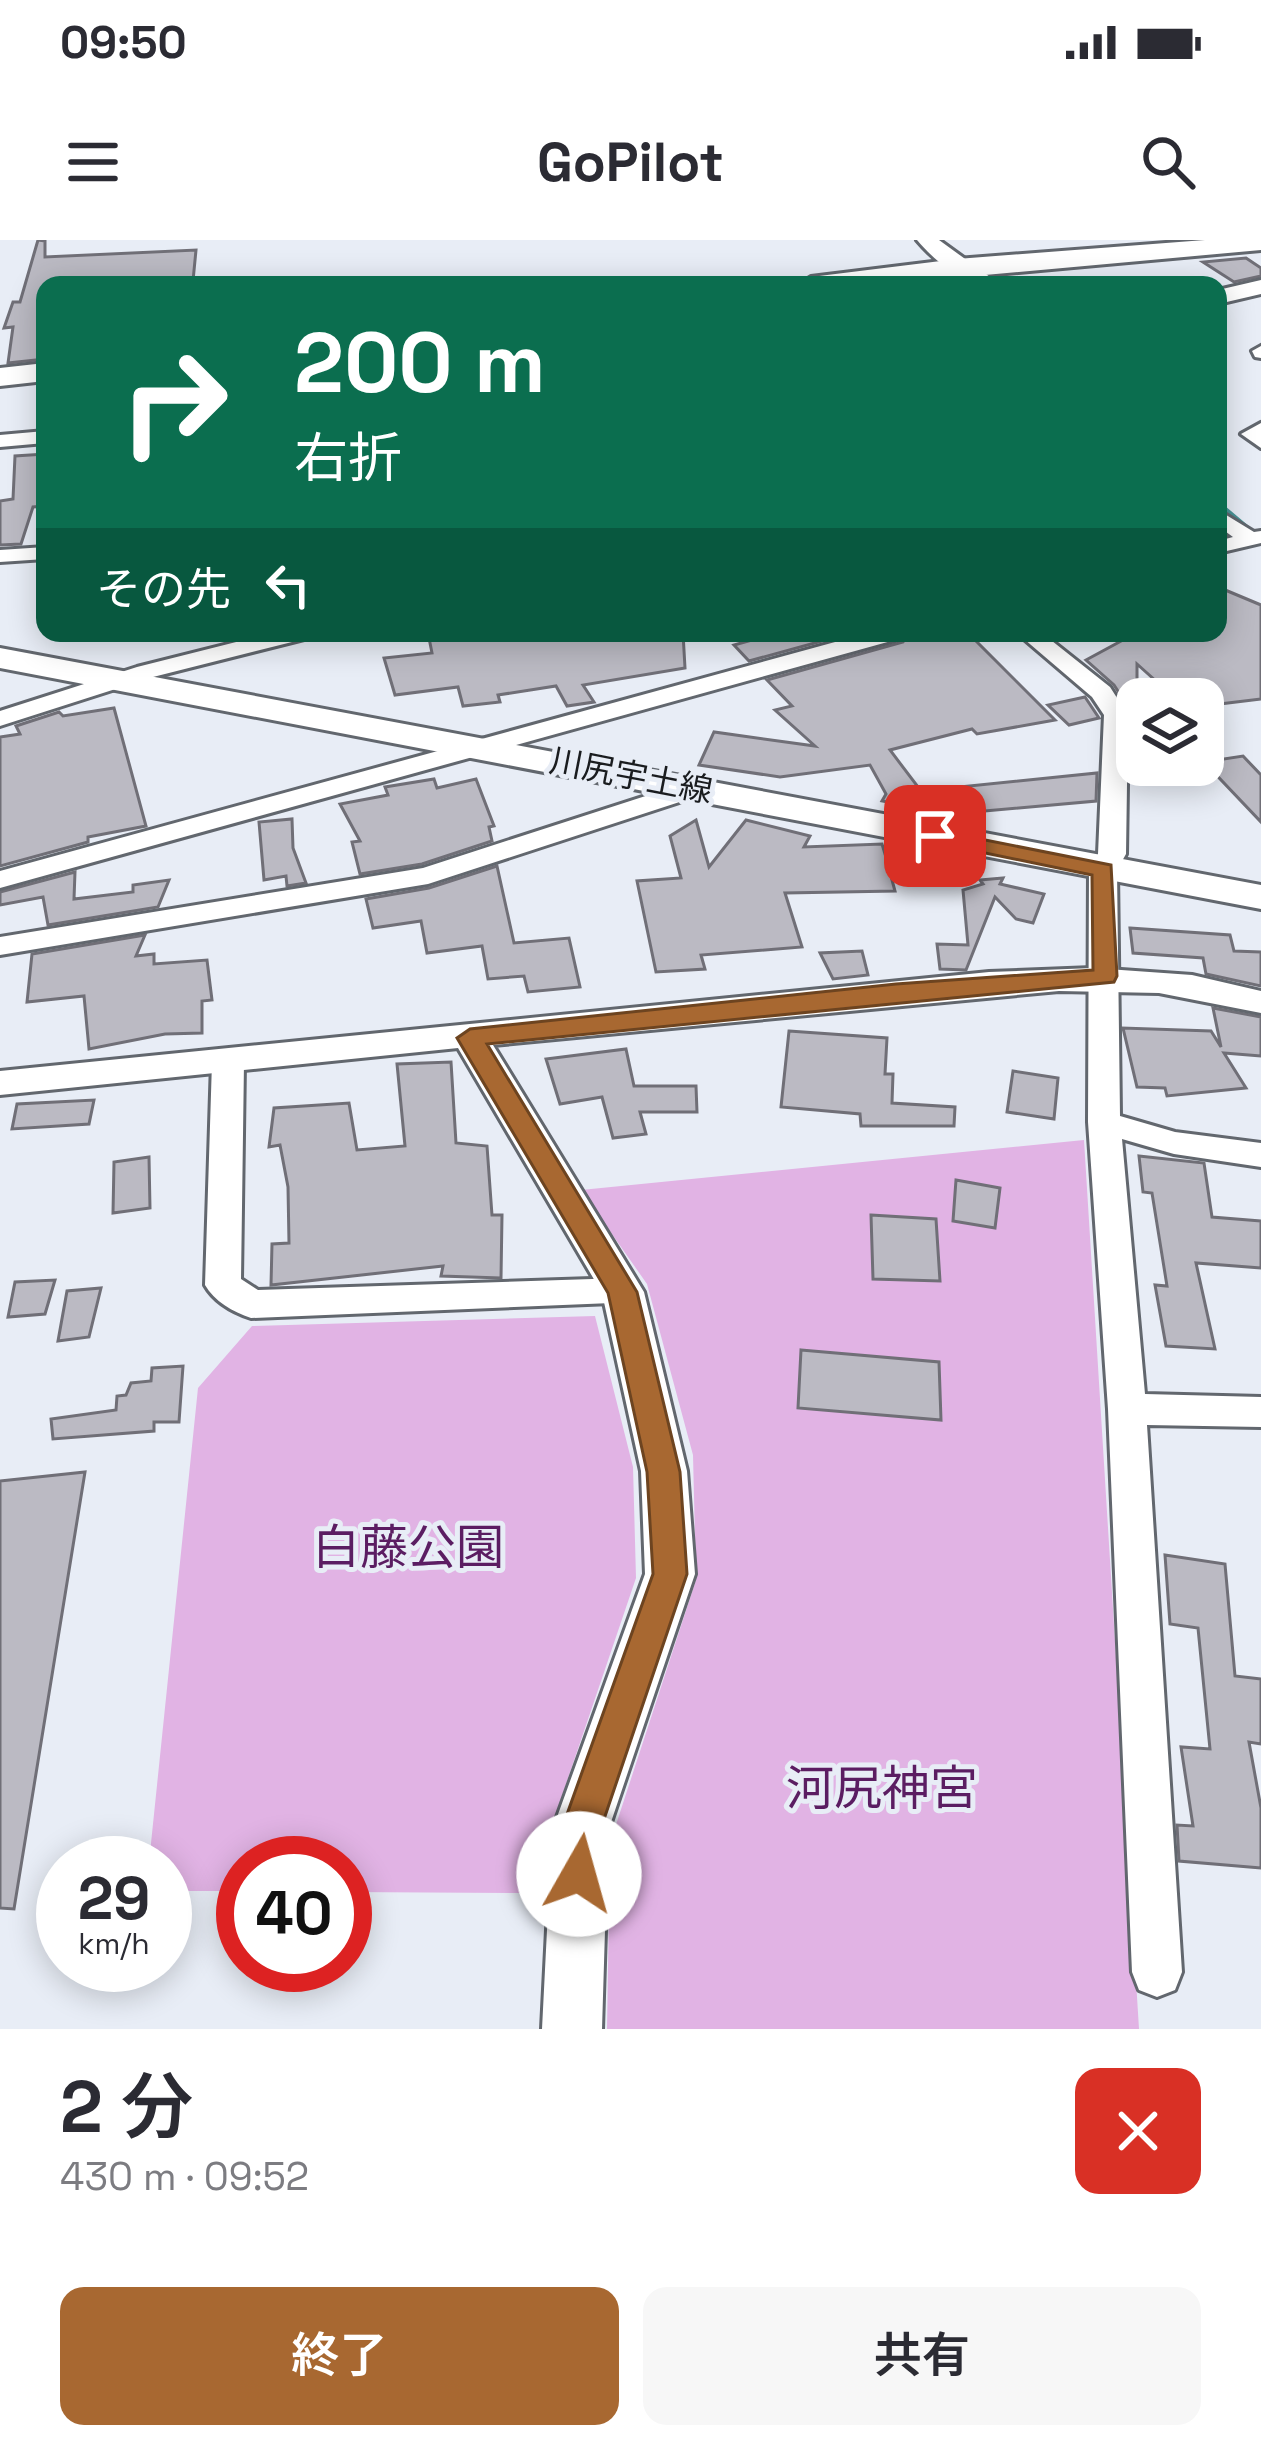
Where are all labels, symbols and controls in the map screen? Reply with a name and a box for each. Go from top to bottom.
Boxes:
text: 09:50 [60,14,187,71]
text: GoPilot [537,128,724,197]
icon: menu [60,129,126,195]
icon: search [1135,129,1201,195]
text: 200 m [294,309,546,417]
icon: right [96,324,252,480]
text: 右折 [294,424,402,493]
icon: left [255,552,321,618]
text: その先 [96,561,231,618]
map controls [1116,678,1224,786]
button: layers [1116,678,1224,786]
street label: 川尻宇土線 [546,740,716,812]
pin [884,785,986,887]
icon: arrive [902,803,968,869]
park label: 白藤公園 [312,1517,504,1578]
park label: 河尻神宮 [786,1758,978,1819]
position arrow [516,1811,642,1937]
speed limit sign: 40 [216,1836,372,1992]
text: 29 [78,1860,150,1937]
text: km/h [78,1924,150,1963]
text: 2 分 [60,2061,193,2153]
button: close [1075,2068,1201,2194]
text: 430 m · 09:52 [60,2152,309,2201]
button: 終了 [60,2287,619,2425]
button: 共有 [643,2287,1201,2425]

